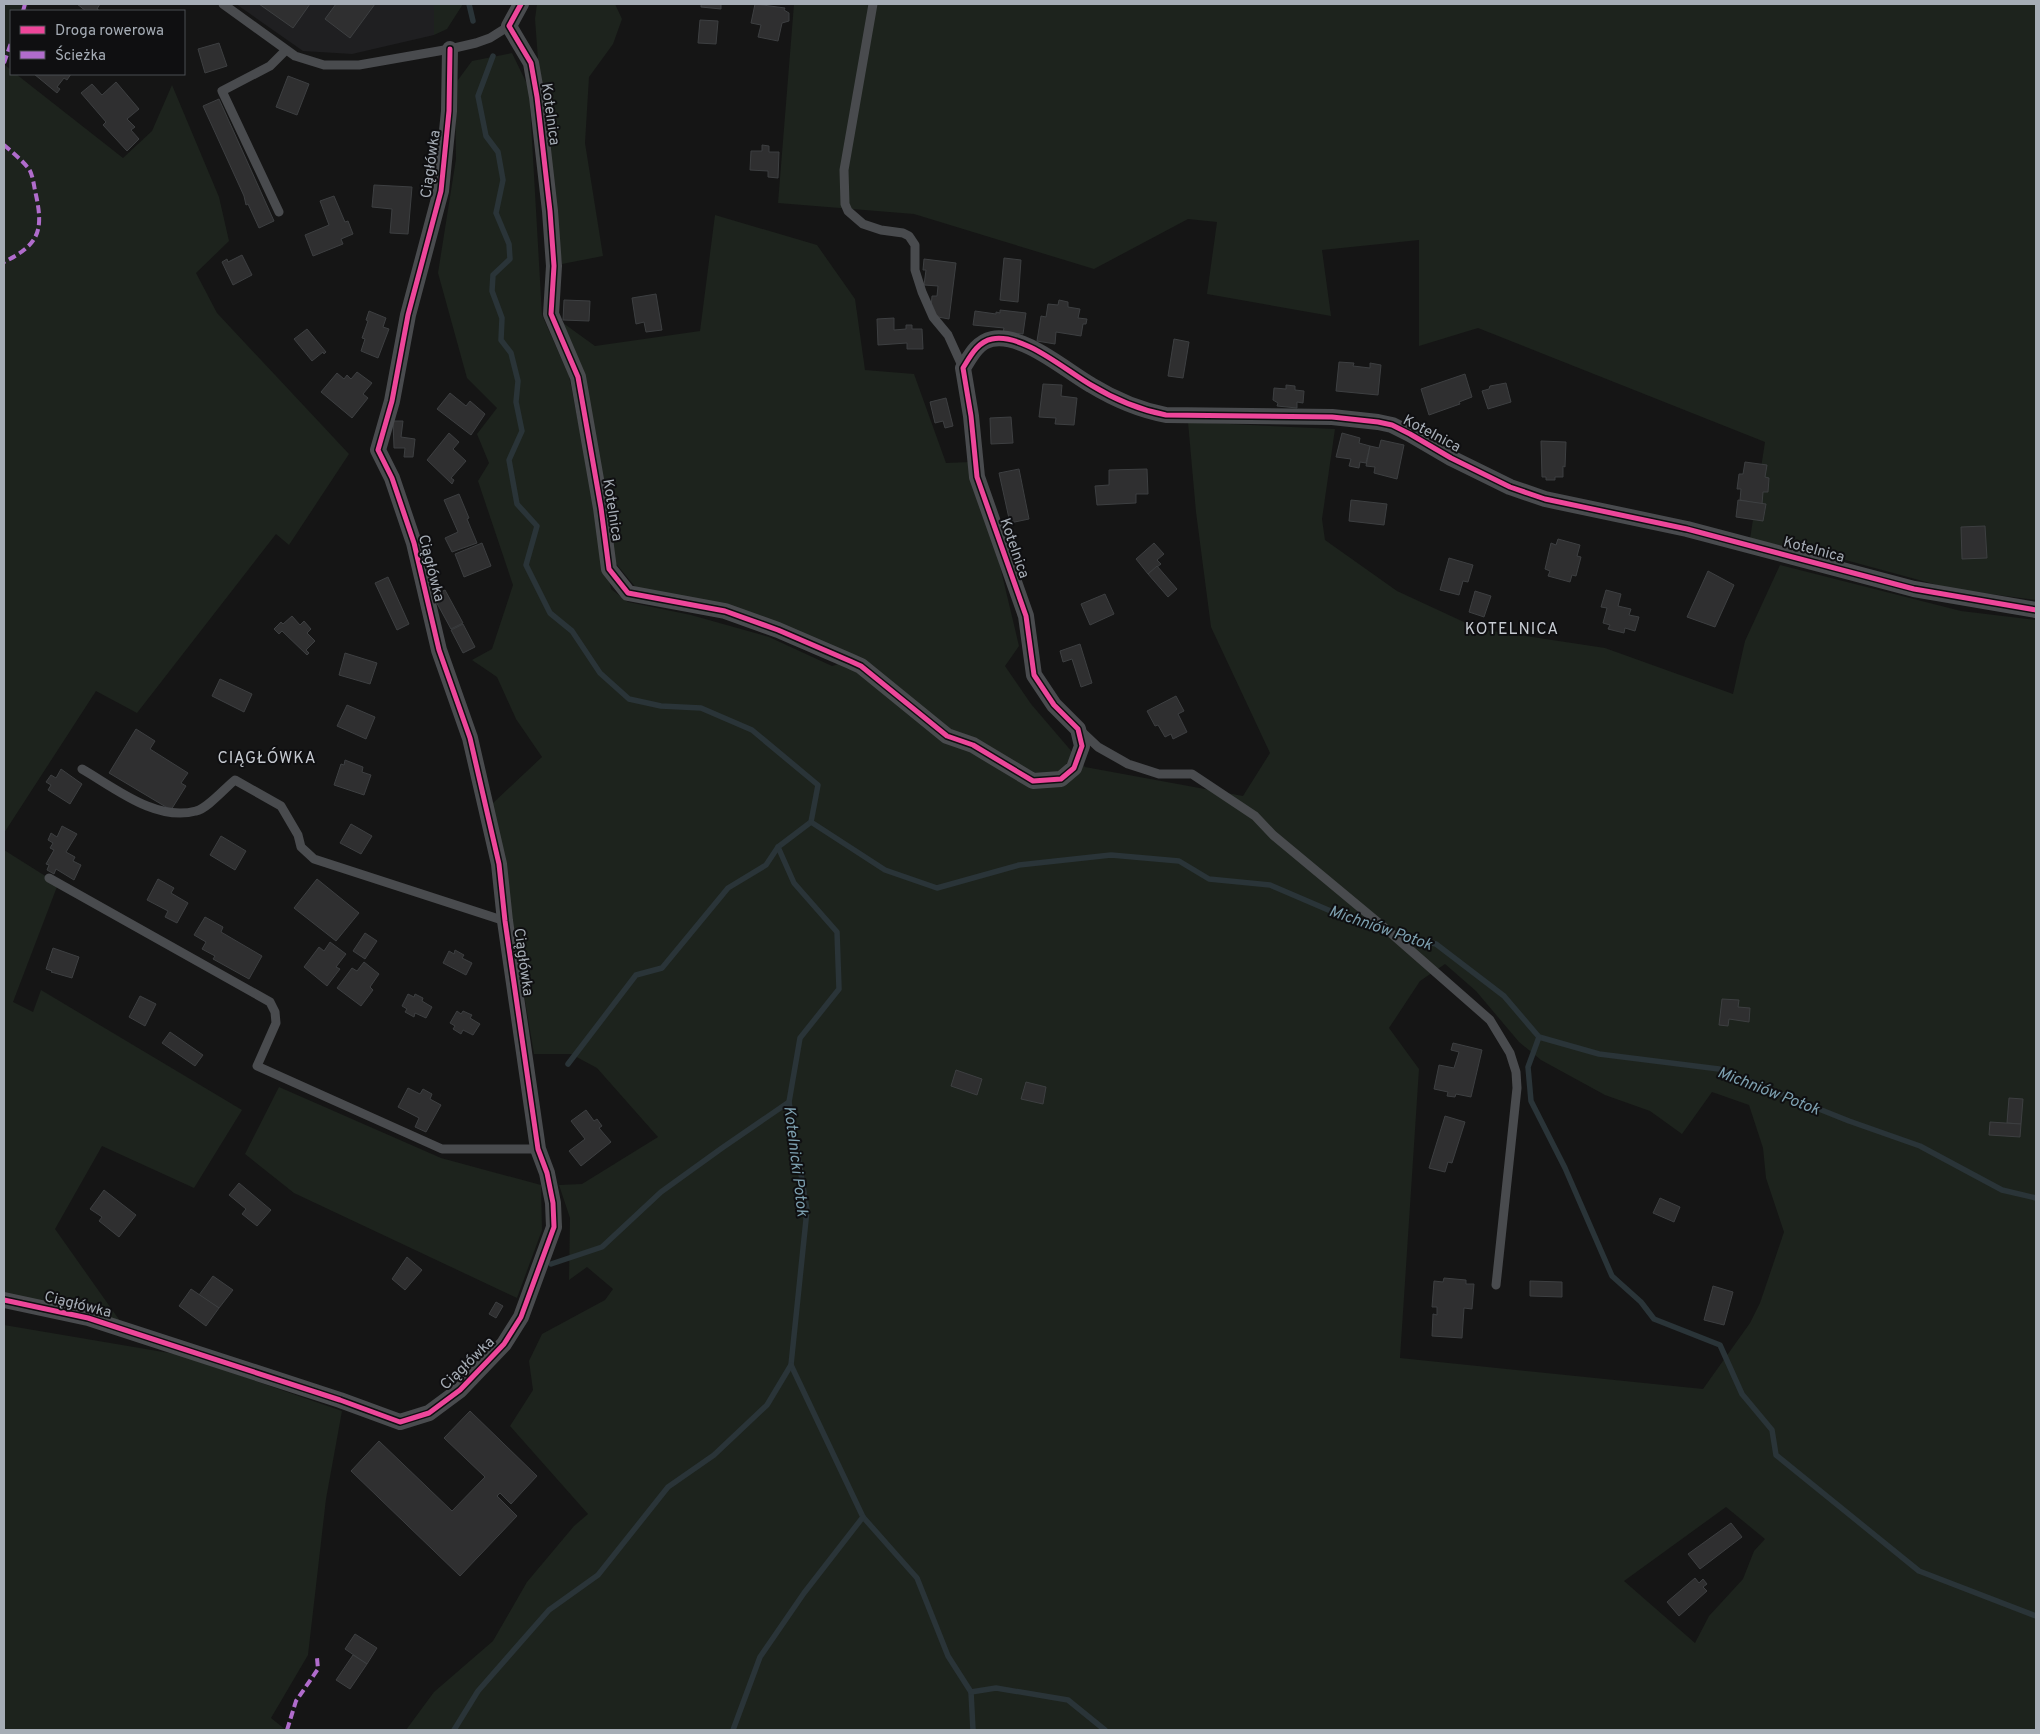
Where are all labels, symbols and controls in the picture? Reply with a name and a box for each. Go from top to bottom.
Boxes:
legend [10,10,185,75]
text: Droga rowerowa [55,22,164,41]
text: Ścieżka [55,45,106,66]
street label: Kotelnica [536,82,563,147]
street label: Ciągłówka [417,129,446,200]
street label: Kotelnica [1399,411,1463,457]
street label: Kotelnica [597,478,626,543]
street label: Kotelnica [994,516,1033,581]
street label: Ciągłówka [413,533,448,604]
street label: Kotelnica [1781,533,1846,568]
district label: KOTELNICA [1465,620,1559,640]
district label: CIĄGŁÓWKA [217,747,317,769]
water label: Michniów Potok [1326,902,1435,956]
street label: Ciągłówka [508,927,537,998]
water label: Michniów Potok [1714,1063,1823,1121]
water label: Kotelnicki Potok [778,1105,812,1219]
street label: Ciągłówka [42,1288,113,1323]
street label: Ciągłówka [437,1333,499,1395]

